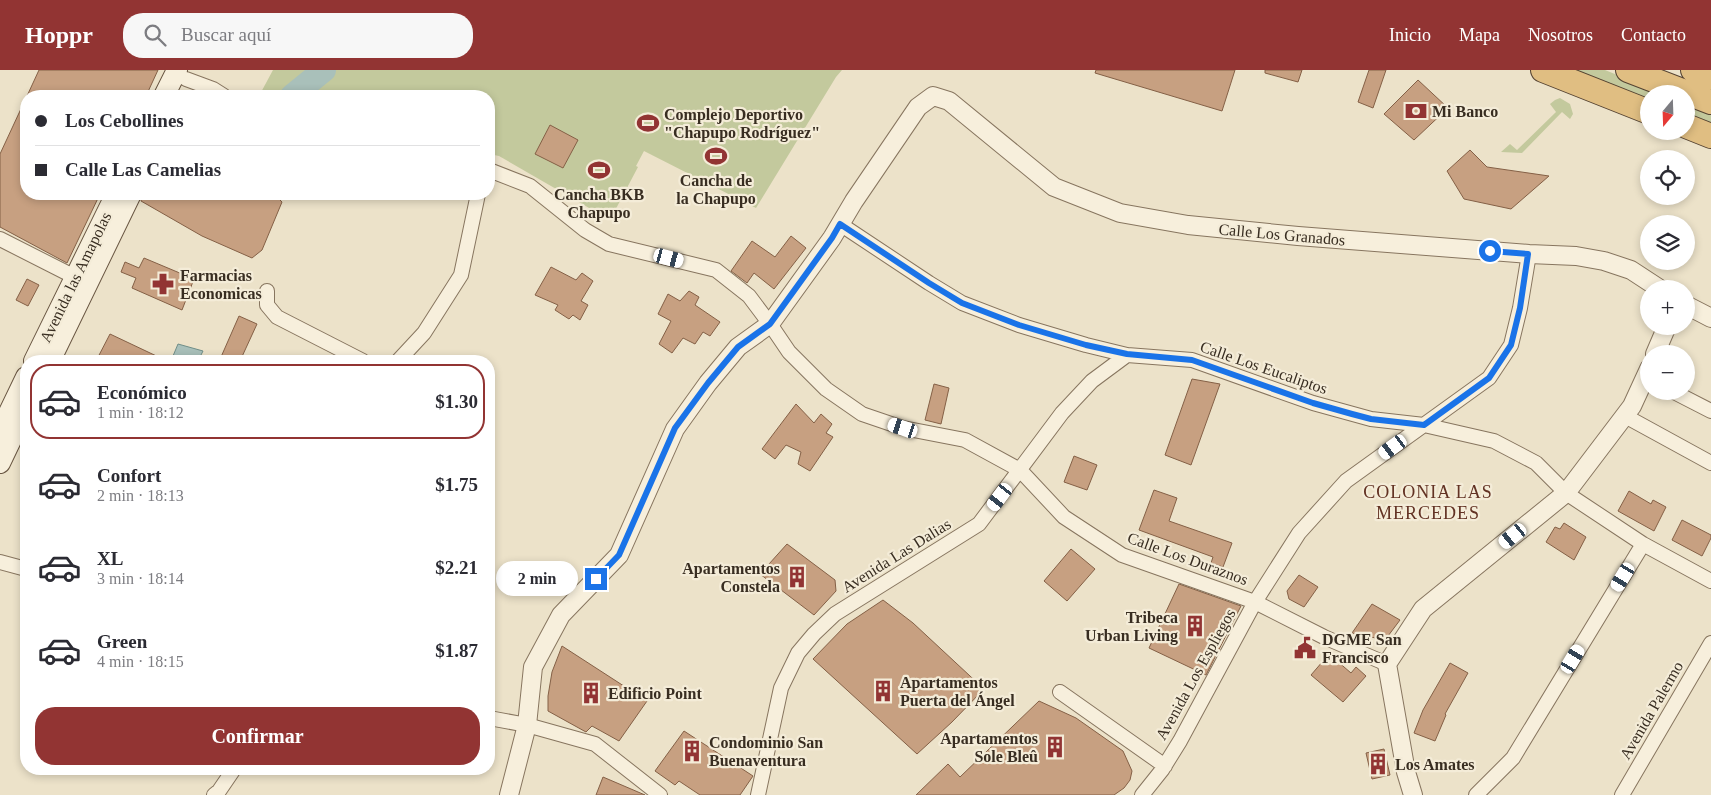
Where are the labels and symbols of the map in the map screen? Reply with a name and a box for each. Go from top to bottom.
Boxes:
north arrow [1640,85,1695,140]
bank icon: Mi Banco [1403,98,1429,124]
place label: Mi Banco [1432,103,1498,120]
place label: Complejo Deportivo "Chapupo Rodríguez" [664,106,820,142]
sports icon: Complejo Deportivo "Chapupo Rodríguez" [635,110,661,136]
sports icon: Cancha de la Chapupo [703,143,729,169]
sports icon: Cancha BKB Chapupo [586,157,612,183]
place label: Cancha de la Chapupo [676,172,756,208]
place label: Cancha BKB Chapupo [554,186,644,222]
street label: Avenida las Amapolas [37,209,115,346]
street label: Calle Los Granados [1218,220,1346,249]
route start [1479,240,1501,262]
car [652,247,685,269]
place label: Farmacias Economicas [180,267,262,302]
pharmacy icon: Farmacias Economicas [150,271,176,297]
street label: Calle Los Eucaliptos [1198,338,1330,398]
car [886,416,919,440]
car [1376,432,1409,462]
car [984,481,1015,513]
district label: COLONIA LAS MERCEDES [1363,482,1493,523]
street label: Avenida Las Dalias [839,515,954,596]
car [1496,521,1529,551]
street label: Calle Los Duraznos [1125,529,1250,588]
place label: Apartamentos Constela [682,560,780,595]
car [1608,560,1637,594]
callout: 2 min [496,562,578,596]
building icon: Apartamentos Constela [784,564,810,590]
route end [585,568,607,590]
street label: Avenida Los Espliegos [1152,606,1239,743]
place label: Tribeca Urban Living [1085,609,1178,645]
building icon: Tribeca Urban Living [1182,613,1208,639]
place label: DGME San Francisco [1322,631,1402,666]
public building icon: DGME San Francisco [1292,635,1318,661]
car [1558,642,1587,676]
street label: Avenida Palermo [1616,658,1686,762]
place label: Apartamentos Puerta del Ángel [900,674,1015,710]
building icon: Apartamentos Puerta del Ángel [870,678,896,704]
building icon: Edificio Point [578,680,604,706]
place label: Edificio Point [608,685,702,702]
place label: Apartamentos Sole Bleû [940,730,1038,765]
place label: Condominio San Buenaventura [709,734,823,769]
building icon: Apartamentos Sole Bleû [1042,734,1068,760]
building icon: Condominio San Buenaventura [679,738,705,764]
building icon: Los Amates [1365,751,1391,777]
place label: Los Amates [1395,756,1475,773]

